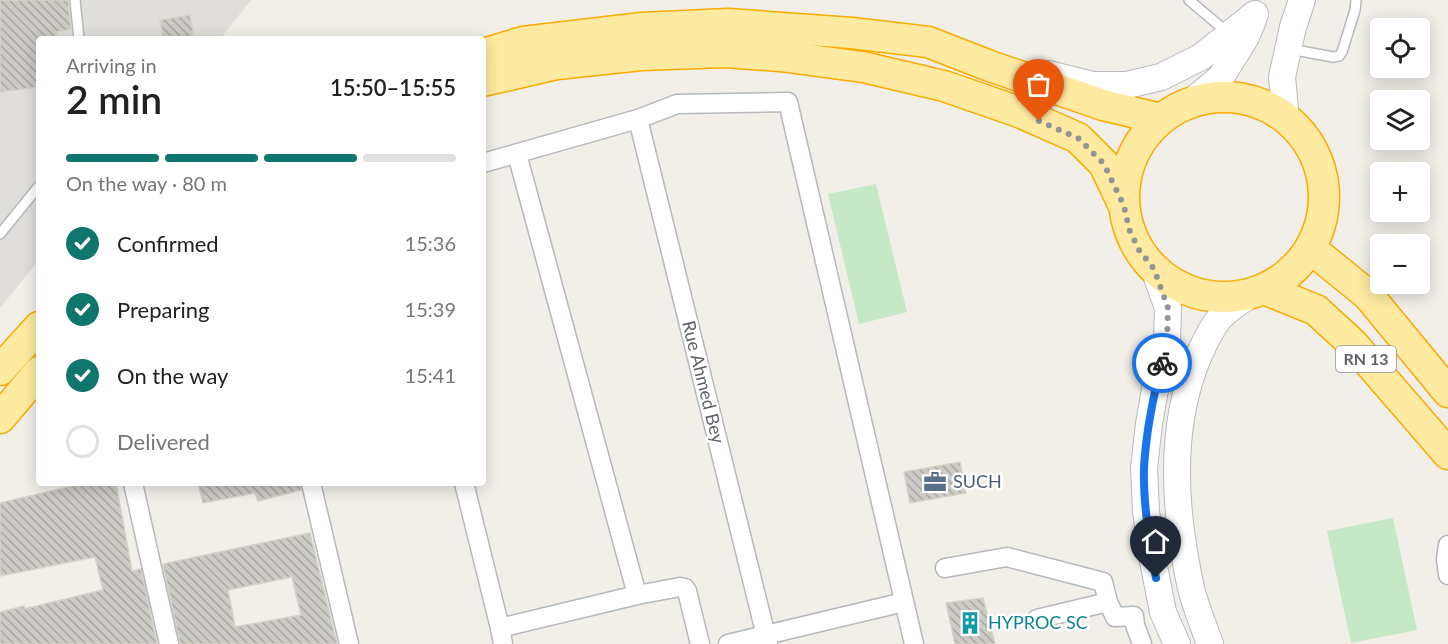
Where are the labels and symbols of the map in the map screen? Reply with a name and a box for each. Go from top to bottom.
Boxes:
pin [1013,59,1064,121]
street label: Rue Ahmed Bey [678,318,730,446]
courier [1132,333,1192,393]
road number: RN 13 [1336,346,1396,372]
office icon: SUCH [922,469,948,495]
place label: SUCH [953,470,1002,492]
pin [1130,516,1181,578]
building icon: HYPROC SC [957,610,983,636]
place label: HYPROC SC [988,611,1088,633]

